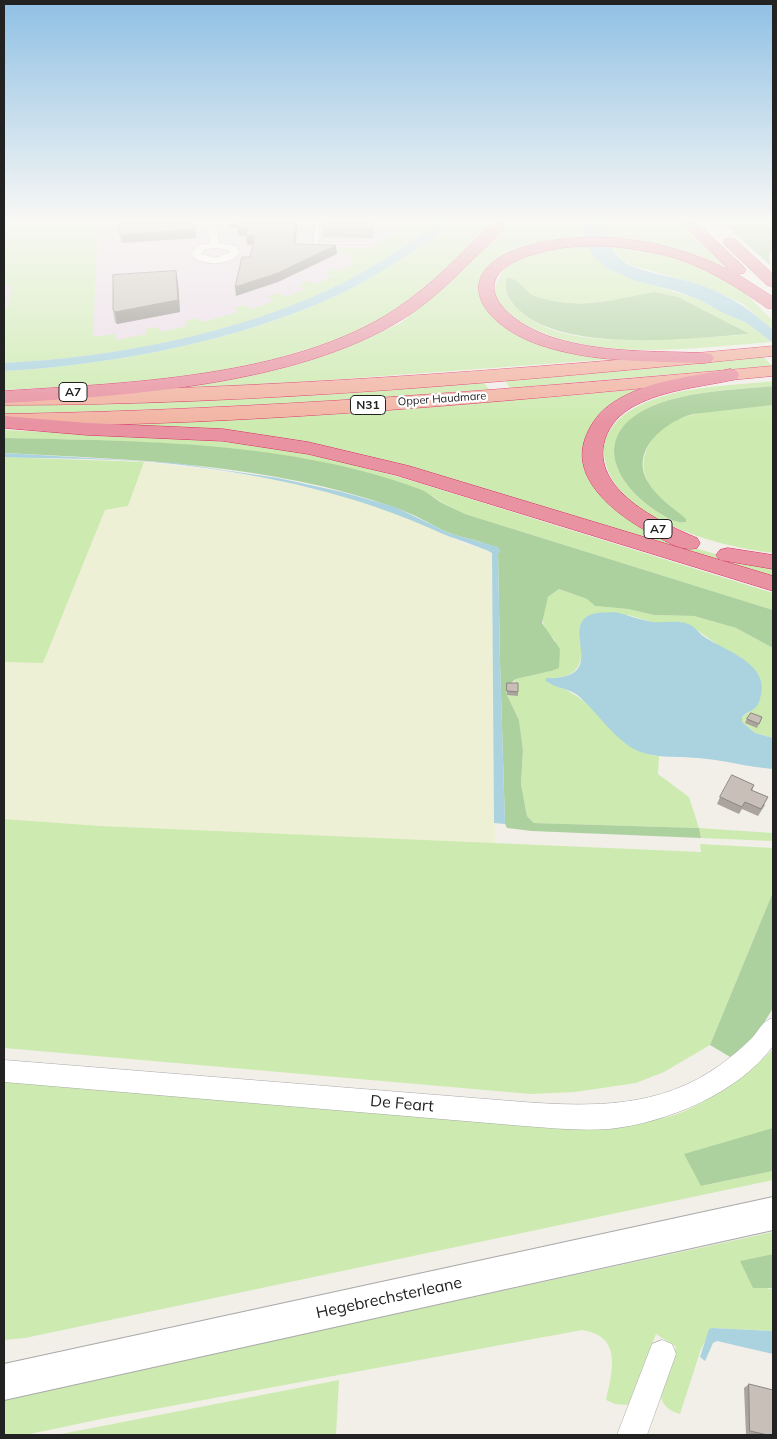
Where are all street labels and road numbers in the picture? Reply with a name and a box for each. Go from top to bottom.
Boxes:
road number: A7 [59,382,87,402]
street label: Opper Haudmare [397,389,487,409]
road number: N31 [350,396,386,414]
road number: A7 [644,520,672,538]
street label: De Feart [369,1092,435,1116]
street label: Hegebrechsterleane [314,1273,464,1323]

